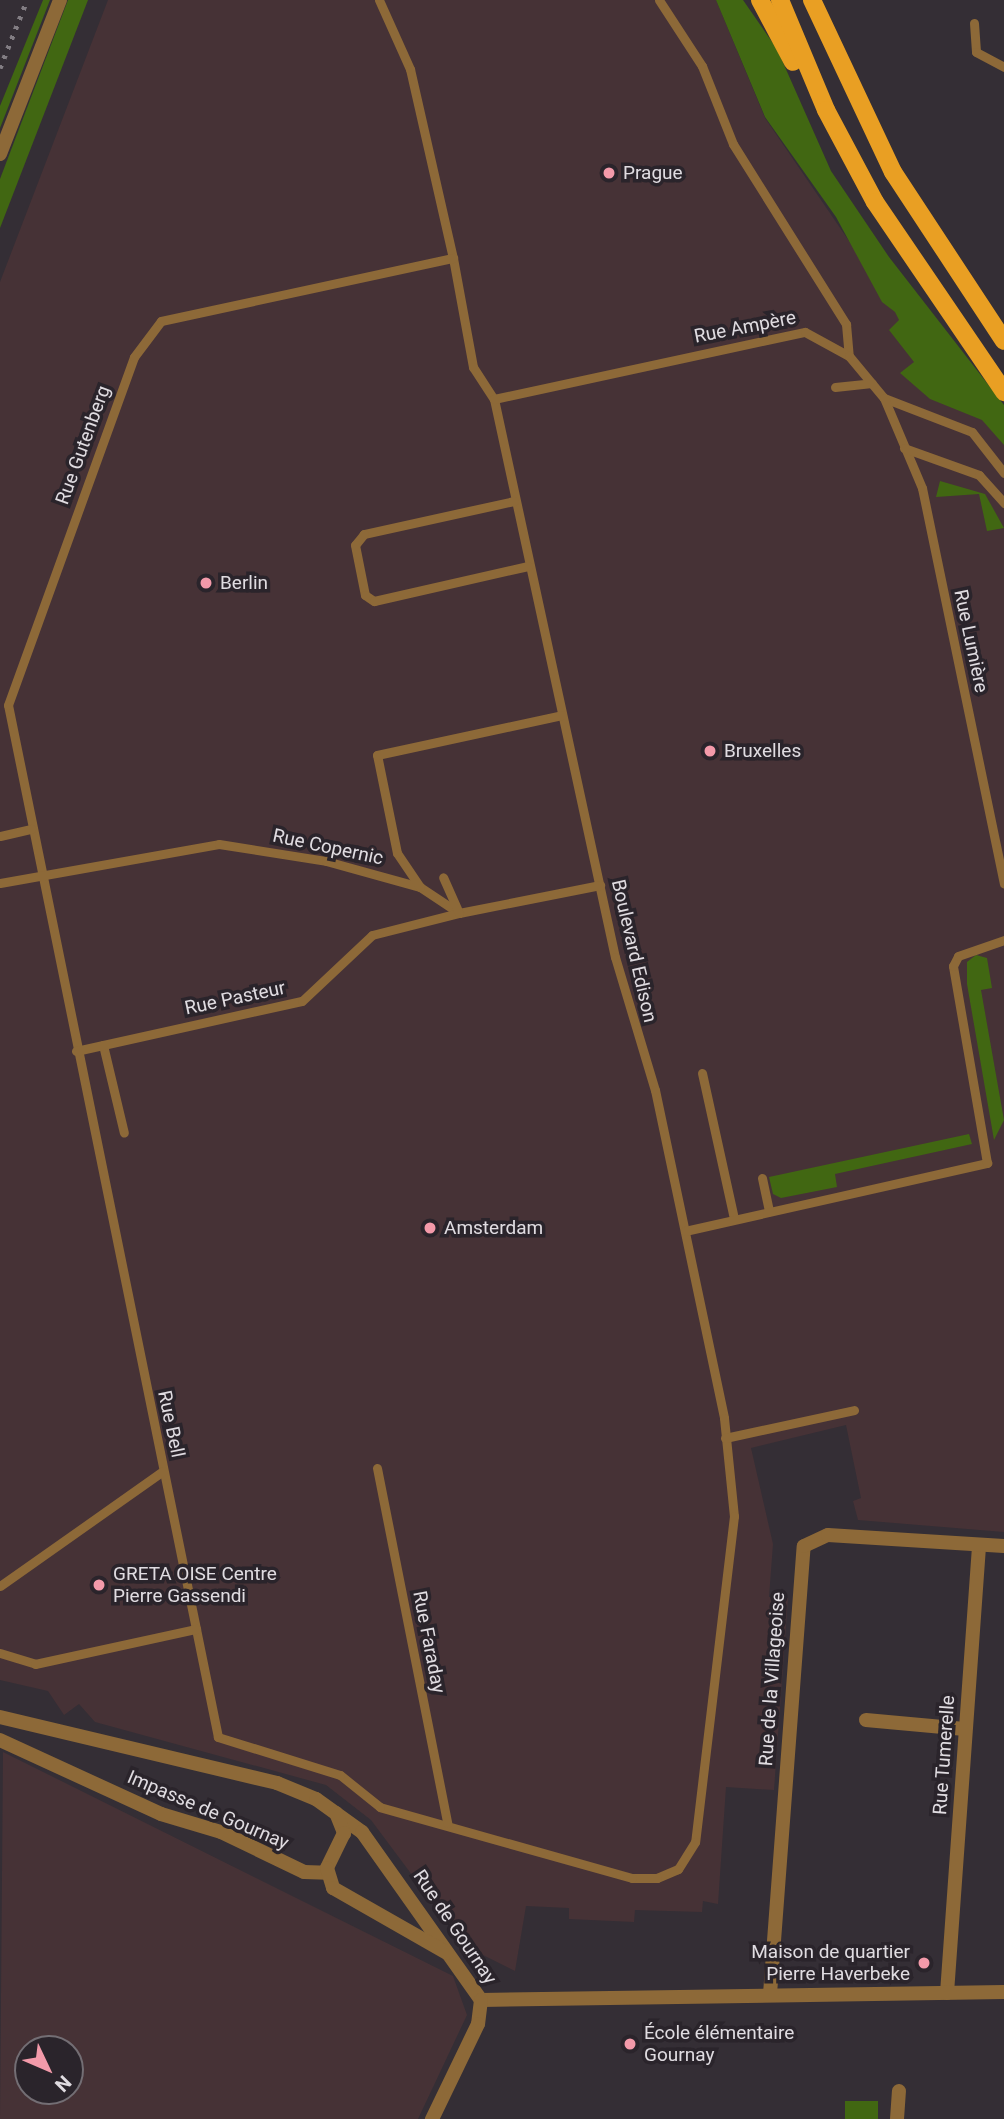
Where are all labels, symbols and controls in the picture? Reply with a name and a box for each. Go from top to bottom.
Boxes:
place label: Prague [623,162,683,184]
marker: Prague [601,165,617,181]
street label: Rue Ampère [692,306,798,348]
street label: Rue Gutenberg [51,382,115,508]
place label: Berlin [220,572,268,594]
marker: Berlin [198,575,214,591]
street label: Rue Lumière [949,587,993,695]
place label: Bruxelles [724,740,801,762]
marker: Bruxelles [702,743,718,759]
street label: Rue Copernic [271,824,385,870]
street label: Boulevard Edison [606,877,662,1025]
street label: Rue Pasteur [183,976,287,1020]
place label: Amsterdam [444,1217,543,1239]
marker: Amsterdam [422,1220,438,1236]
street label: Rue Bell [153,1388,189,1460]
place label: GRETA OISE Centre Pierre Gassendi [113,1563,277,1607]
marker: GRETA OISE Centre Pierre Gassendi [91,1577,107,1593]
street label: Rue Faraday [408,1589,450,1695]
street label: Rue de la Villageoise [755,1591,789,1767]
street label: Rue Tumerelle [928,1694,960,1816]
street label: Impasse de Gournay [124,1766,292,1854]
street label: Rue de Gournay [408,1866,502,1988]
place label: Maison de quartier Pierre Haverbeke [751,1941,910,1985]
marker: Maison de quartier Pierre Haverbeke [916,1955,932,1971]
place label: École élémentaire Gournay [644,2022,794,2066]
north arrow [14,2035,84,2105]
marker: École élémentaire Gournay [622,2036,638,2052]
text: N [50,2071,76,2096]

